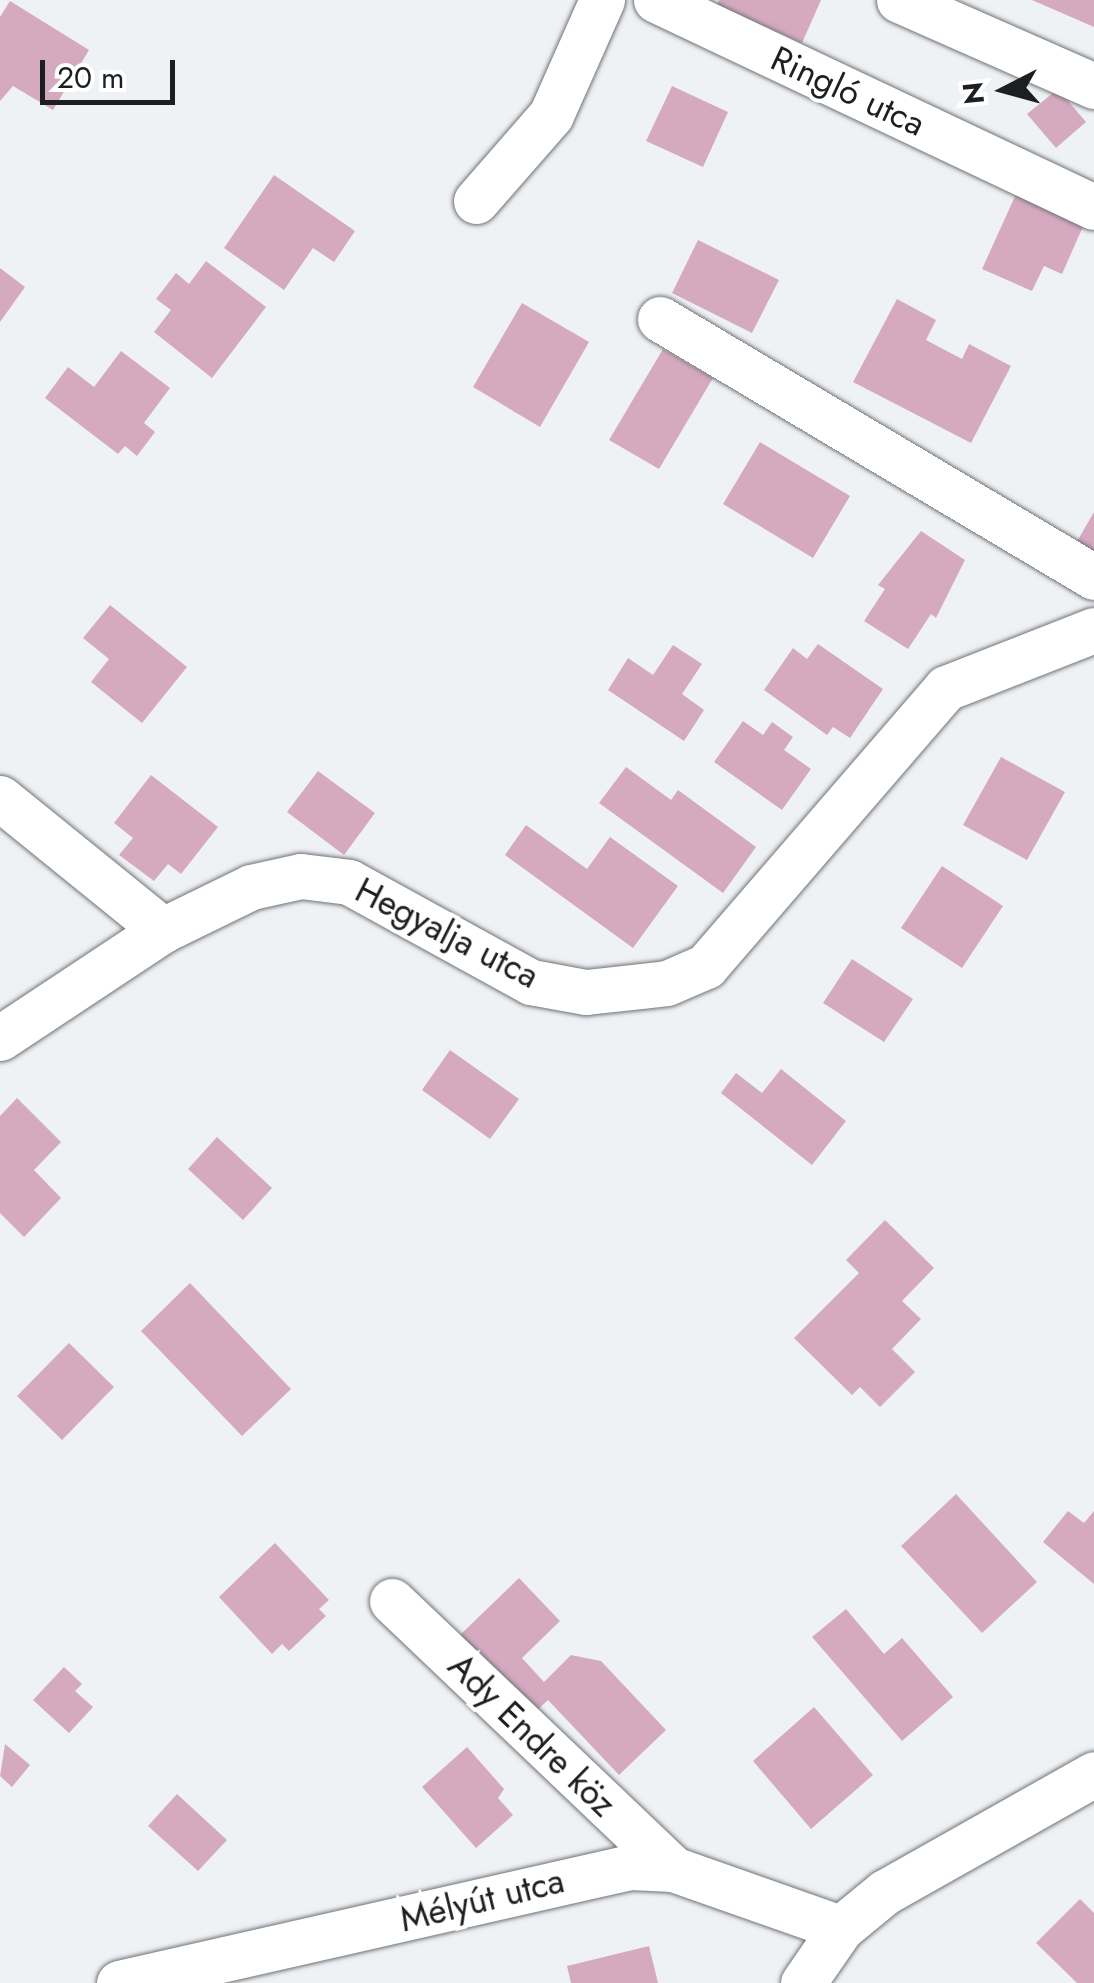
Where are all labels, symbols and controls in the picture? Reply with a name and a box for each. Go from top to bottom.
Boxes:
street label: Ringló utca [764,37,932,145]
scale bar [45,40,180,102]
north arrow [954,40,1054,140]
text: 20 m [57,56,124,99]
text: N [952,80,995,106]
street label: Hegyalja utca [348,869,546,997]
street label: Ady Endre köz [440,1645,624,1825]
street label: Mélyút utca [396,1859,568,1941]

